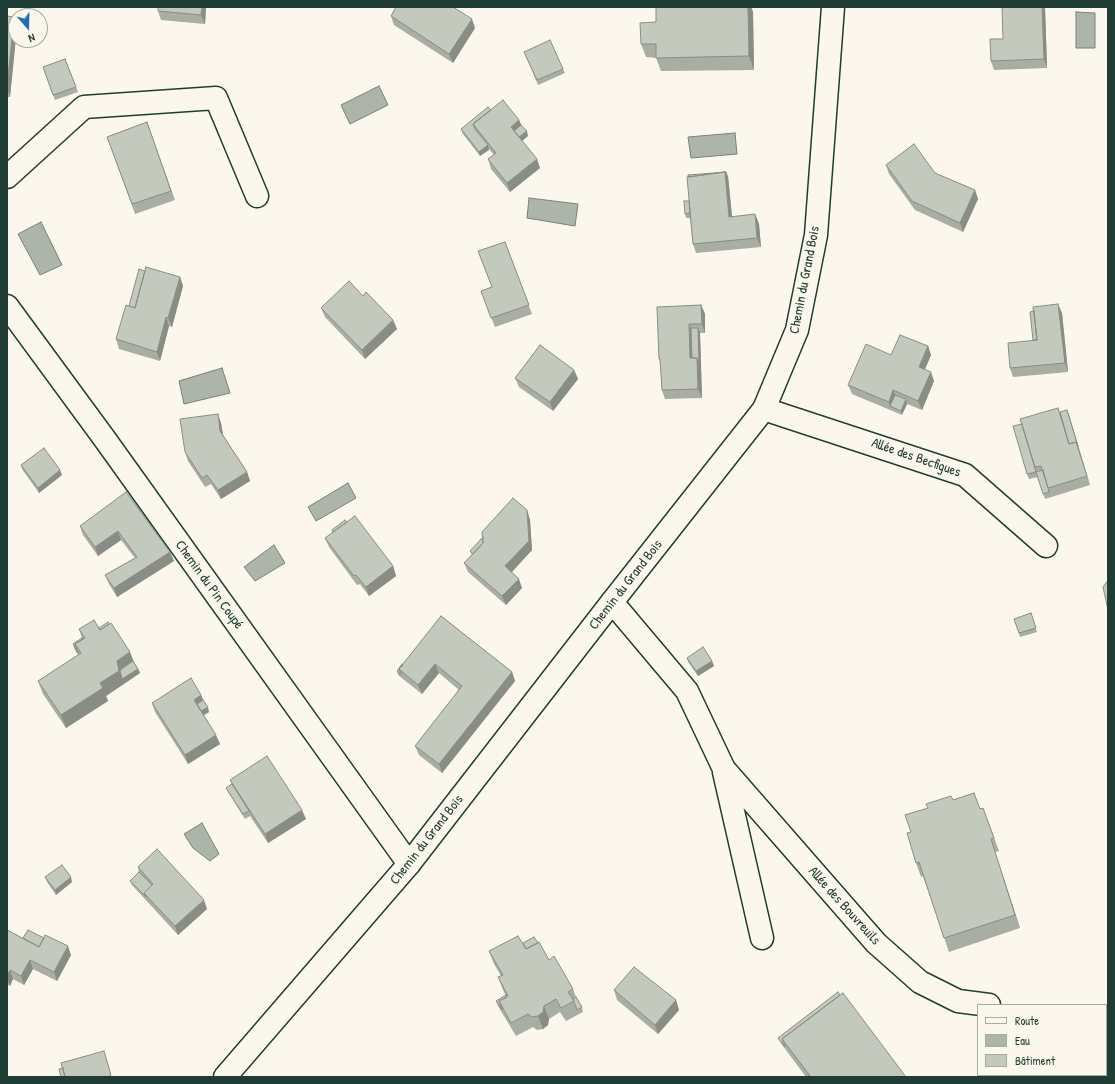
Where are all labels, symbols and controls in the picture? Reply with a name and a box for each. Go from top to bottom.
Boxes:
north arrow [8,8,48,48]
text: N [27,31,37,46]
street label: Chemin du Grand Bois [786,225,824,335]
street label: Allée des Becfigues [869,435,963,481]
street label: Chemin du Pin Coupé [171,537,247,633]
street label: Chemin du Grand Bois [586,537,666,633]
street label: Chemin du Grand Bois [387,792,467,888]
street label: Allée des Bouvreuils [804,863,884,949]
legend [977,1004,1107,1076]
text: Route [1015,1012,1039,1029]
text: Eau [1015,1032,1030,1049]
text: Bâtiment [1015,1052,1055,1069]

